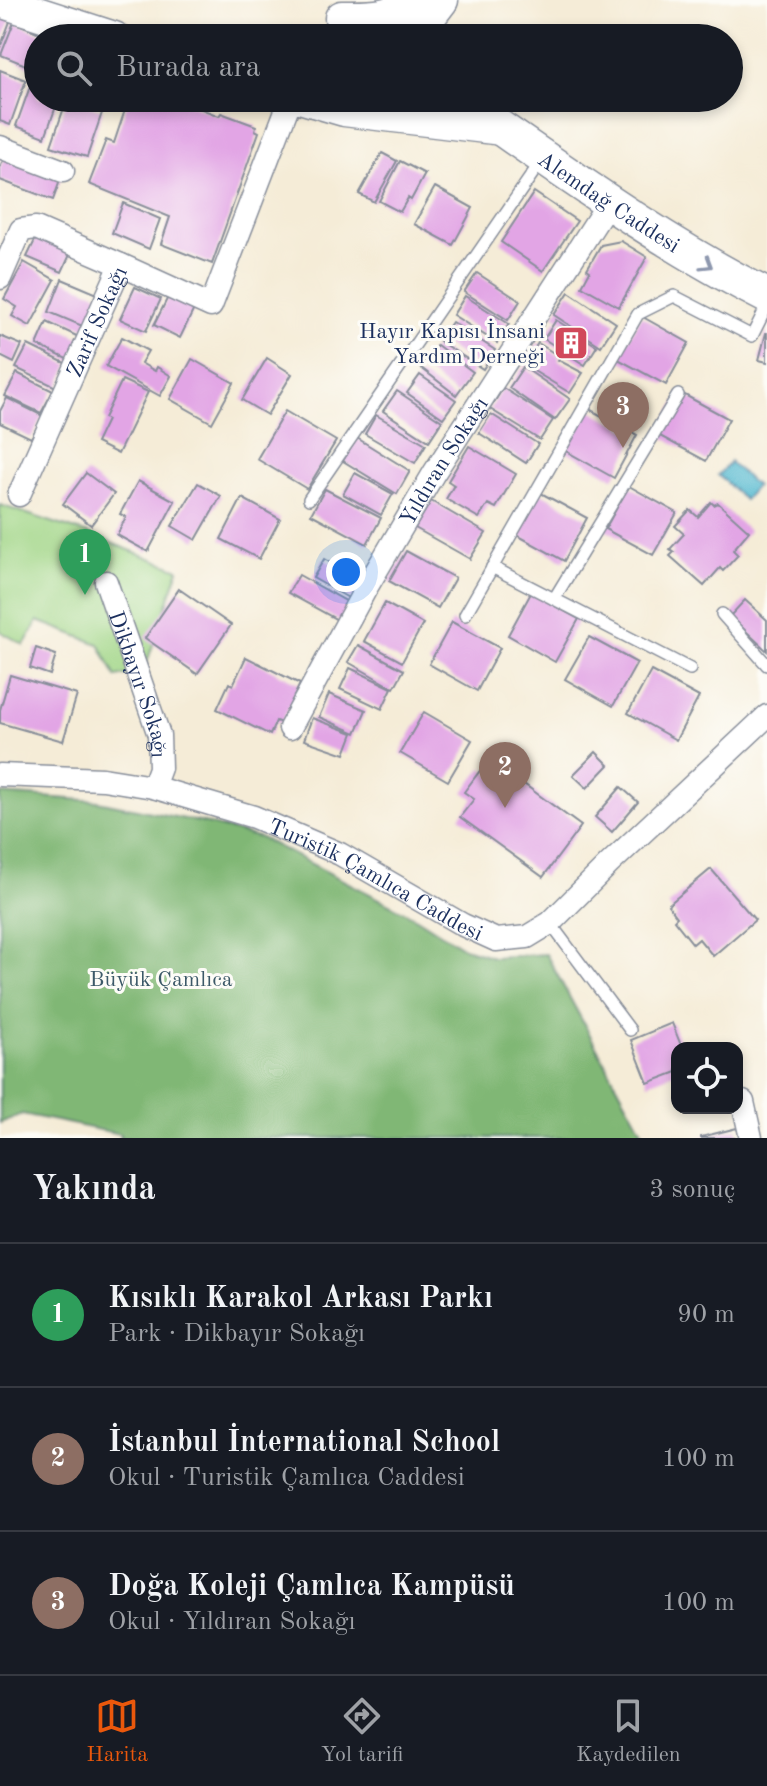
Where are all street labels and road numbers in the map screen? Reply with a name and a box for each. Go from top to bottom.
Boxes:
street label: Alemdağ Caddesi [533,148,683,258]
street label: Zarif Sokağı [64,264,132,381]
street label: Yıldıran Sokağı [397,394,493,530]
street label: Dikbayır Sokağı [104,608,169,758]
street label: Turistik Çamlıca Caddesi [265,816,486,945]

